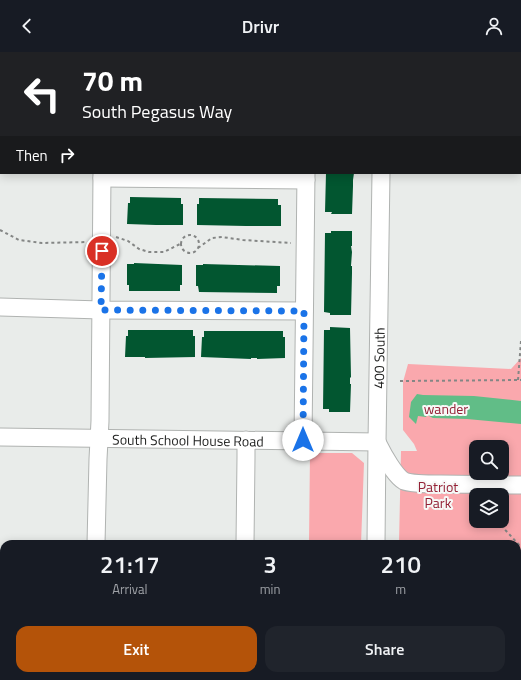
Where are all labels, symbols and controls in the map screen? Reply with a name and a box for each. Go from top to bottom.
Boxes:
text: Drivr [242,13,279,40]
icon: back [16,15,38,37]
icon: person [483,15,505,37]
text: 70 m [82,59,143,102]
icon: left [16,68,68,120]
text: South Pegasus Way [82,98,232,125]
text: Then [16,144,48,167]
icon: right [56,144,78,166]
pin [85,234,119,268]
icon: arrive [91,240,113,262]
street label: 400 South [367,327,389,389]
park label: wander [424,398,468,419]
position arrow [282,419,324,461]
street label: South School House Road [112,428,264,451]
map controls [469,440,509,528]
button: search [469,440,509,480]
park label: Patriot Park [418,476,458,513]
button: layers [469,488,509,528]
text: 21:17 [100,546,160,582]
text: 3 [263,546,277,582]
text: 210 [381,546,421,582]
text: Arrival [112,579,147,599]
text: min [260,579,280,599]
text: m [395,579,406,599]
button: Exit [16,626,257,672]
button: Share [265,626,505,672]

